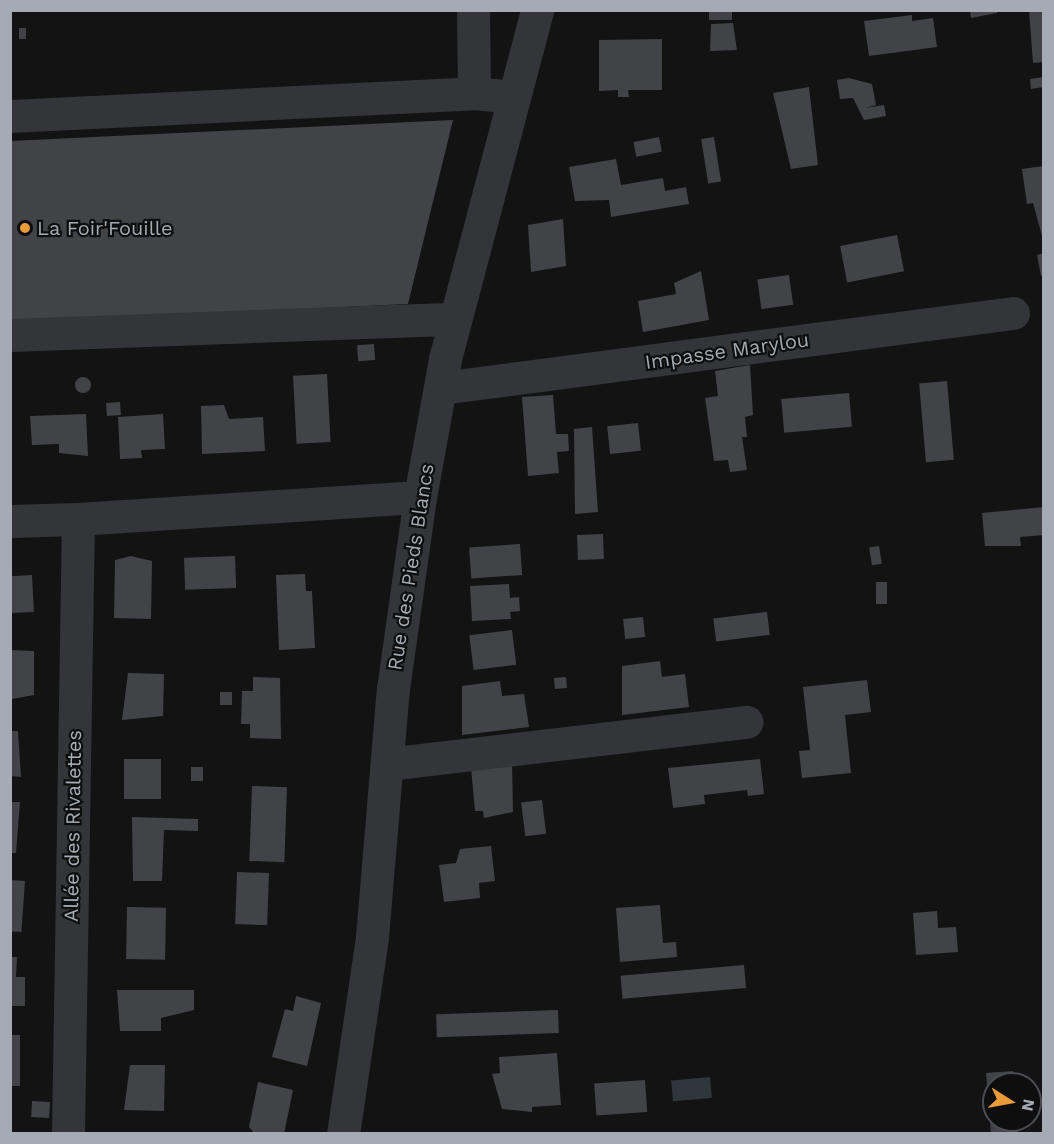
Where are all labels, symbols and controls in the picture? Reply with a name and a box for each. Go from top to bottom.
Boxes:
place label: La Foir'Fouille [37,216,173,240]
marker: La Foir'Fouille [18,221,32,235]
street label: Impasse Marylou [643,328,811,374]
street label: Rue des Pieds Blancs [383,462,439,672]
street label: Allée des Rivalettes [59,730,87,922]
north arrow [982,1072,1042,1132]
text: N [1018,1098,1039,1113]

